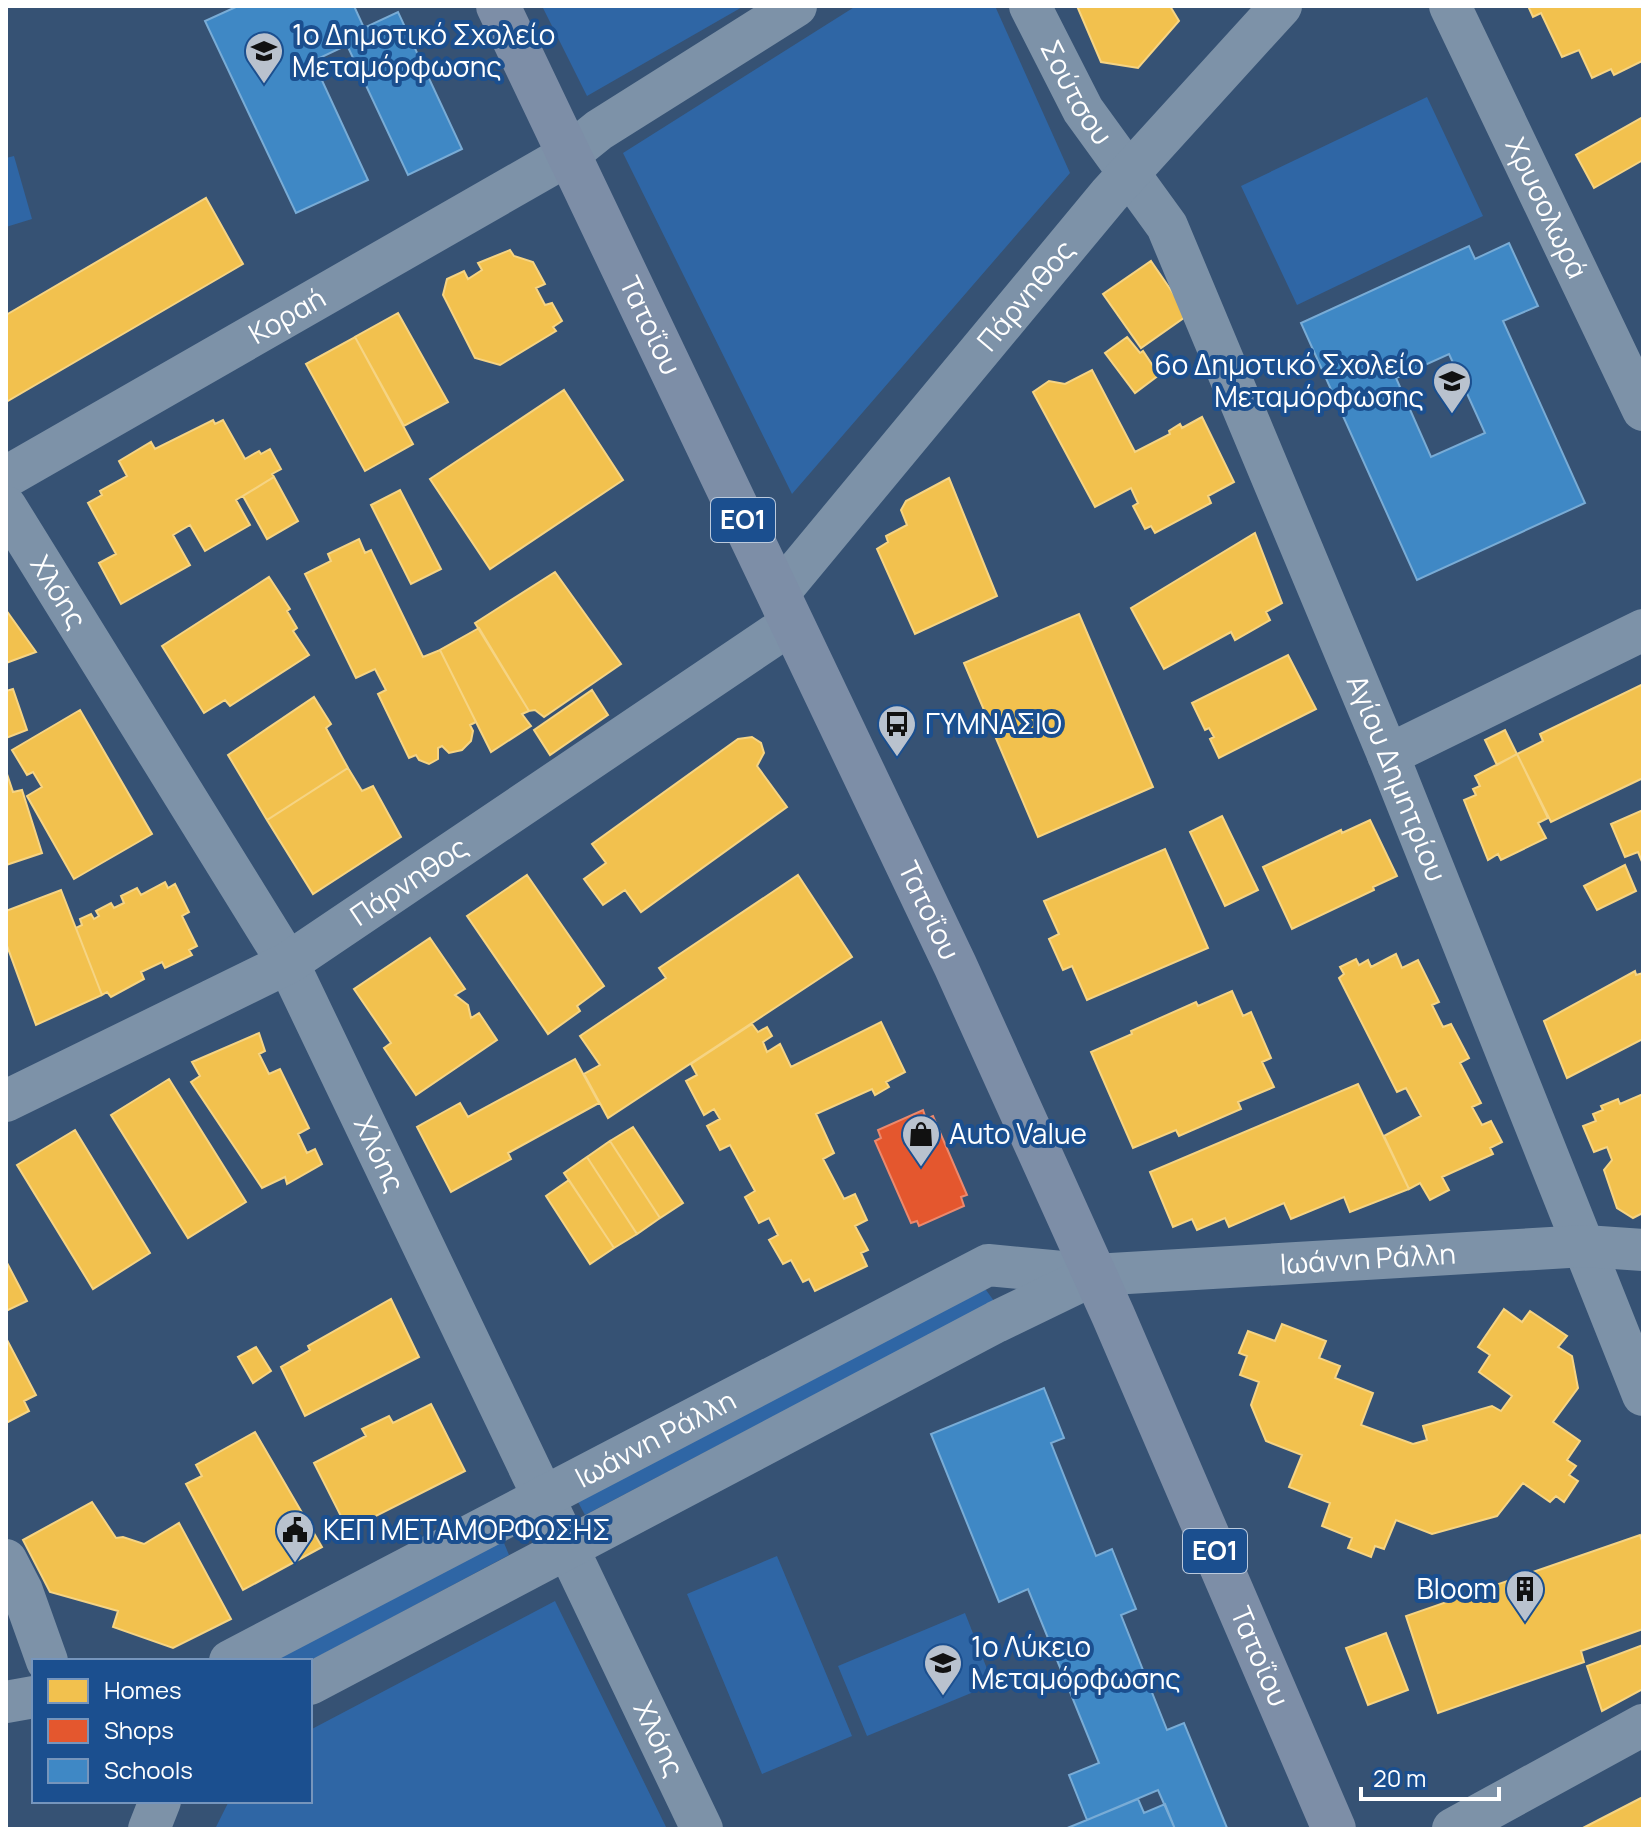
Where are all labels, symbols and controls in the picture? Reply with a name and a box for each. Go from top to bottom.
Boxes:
place label: 1ο Δημοτικό Σχολείο Μεταμόρφωσης [292,15,555,85]
school or university icon: 1ο Δημοτικό Σχολείο Μεταμόρφωσης [243,30,285,85]
street label: Σούτσου [1032,33,1122,152]
street label: Χρυσολωρά [1498,131,1597,284]
street label: Πάρνηθος [968,231,1082,358]
street label: Τατοΐου [611,270,691,381]
street label: Κοραή [241,278,332,352]
place label: 6ο Δημοτικό Σχολείο Μεταμόρφωσης [1154,345,1424,415]
school or university icon: 6ο Δημοτικό Σχολείο Μεταμόρφωσης [1431,360,1473,415]
road number: ΕΟ1 [711,498,775,542]
street label: Χλόης [22,548,97,635]
street label: Αγίου Δημητρίου [1339,669,1456,887]
bus stop icon: ΓΥΜΝΑΣΙΟ [876,703,918,758]
place label: ΓΥΜΝΑΣΙΟ [925,704,1062,742]
street label: Πάρνηθος [342,827,475,934]
street label: Τατοΐου [890,855,970,966]
street label: Χλόης [346,1110,415,1198]
shop icon: Auto Value [900,1113,942,1168]
place label: Auto Value [949,1114,1087,1152]
street label: Ιωάννη Ράλλη [1279,1234,1457,1282]
street label: Ιωάννη Ράλλη [568,1380,742,1496]
public building icon: ΚΕΠ ΜΕΤΑΜΟΡΦΩΣΗΣ [274,1509,316,1564]
place label: ΚΕΠ ΜΕΤΑΜΟΡΦΩΣΗΣ [323,1510,610,1548]
road number: ΕΟ1 [1183,1529,1247,1573]
building icon: Bloom [1504,1568,1546,1623]
place label: Bloom [1416,1569,1497,1607]
street label: Τατοΐου [1223,1600,1299,1712]
place label: 1ο Λύκειο Μεταμόρφωσης [971,1627,1181,1697]
school or university icon: 1ο Λύκειο Μεταμόρφωσης [922,1642,964,1697]
legend [32,1659,312,1803]
text: Homes [104,1673,182,1706]
street label: Χλόης [625,1694,694,1782]
text: Shops [104,1713,174,1746]
scale bar [1361,1751,1499,1801]
text: Schools [104,1753,193,1786]
text: 20 m [1373,1761,1426,1794]

